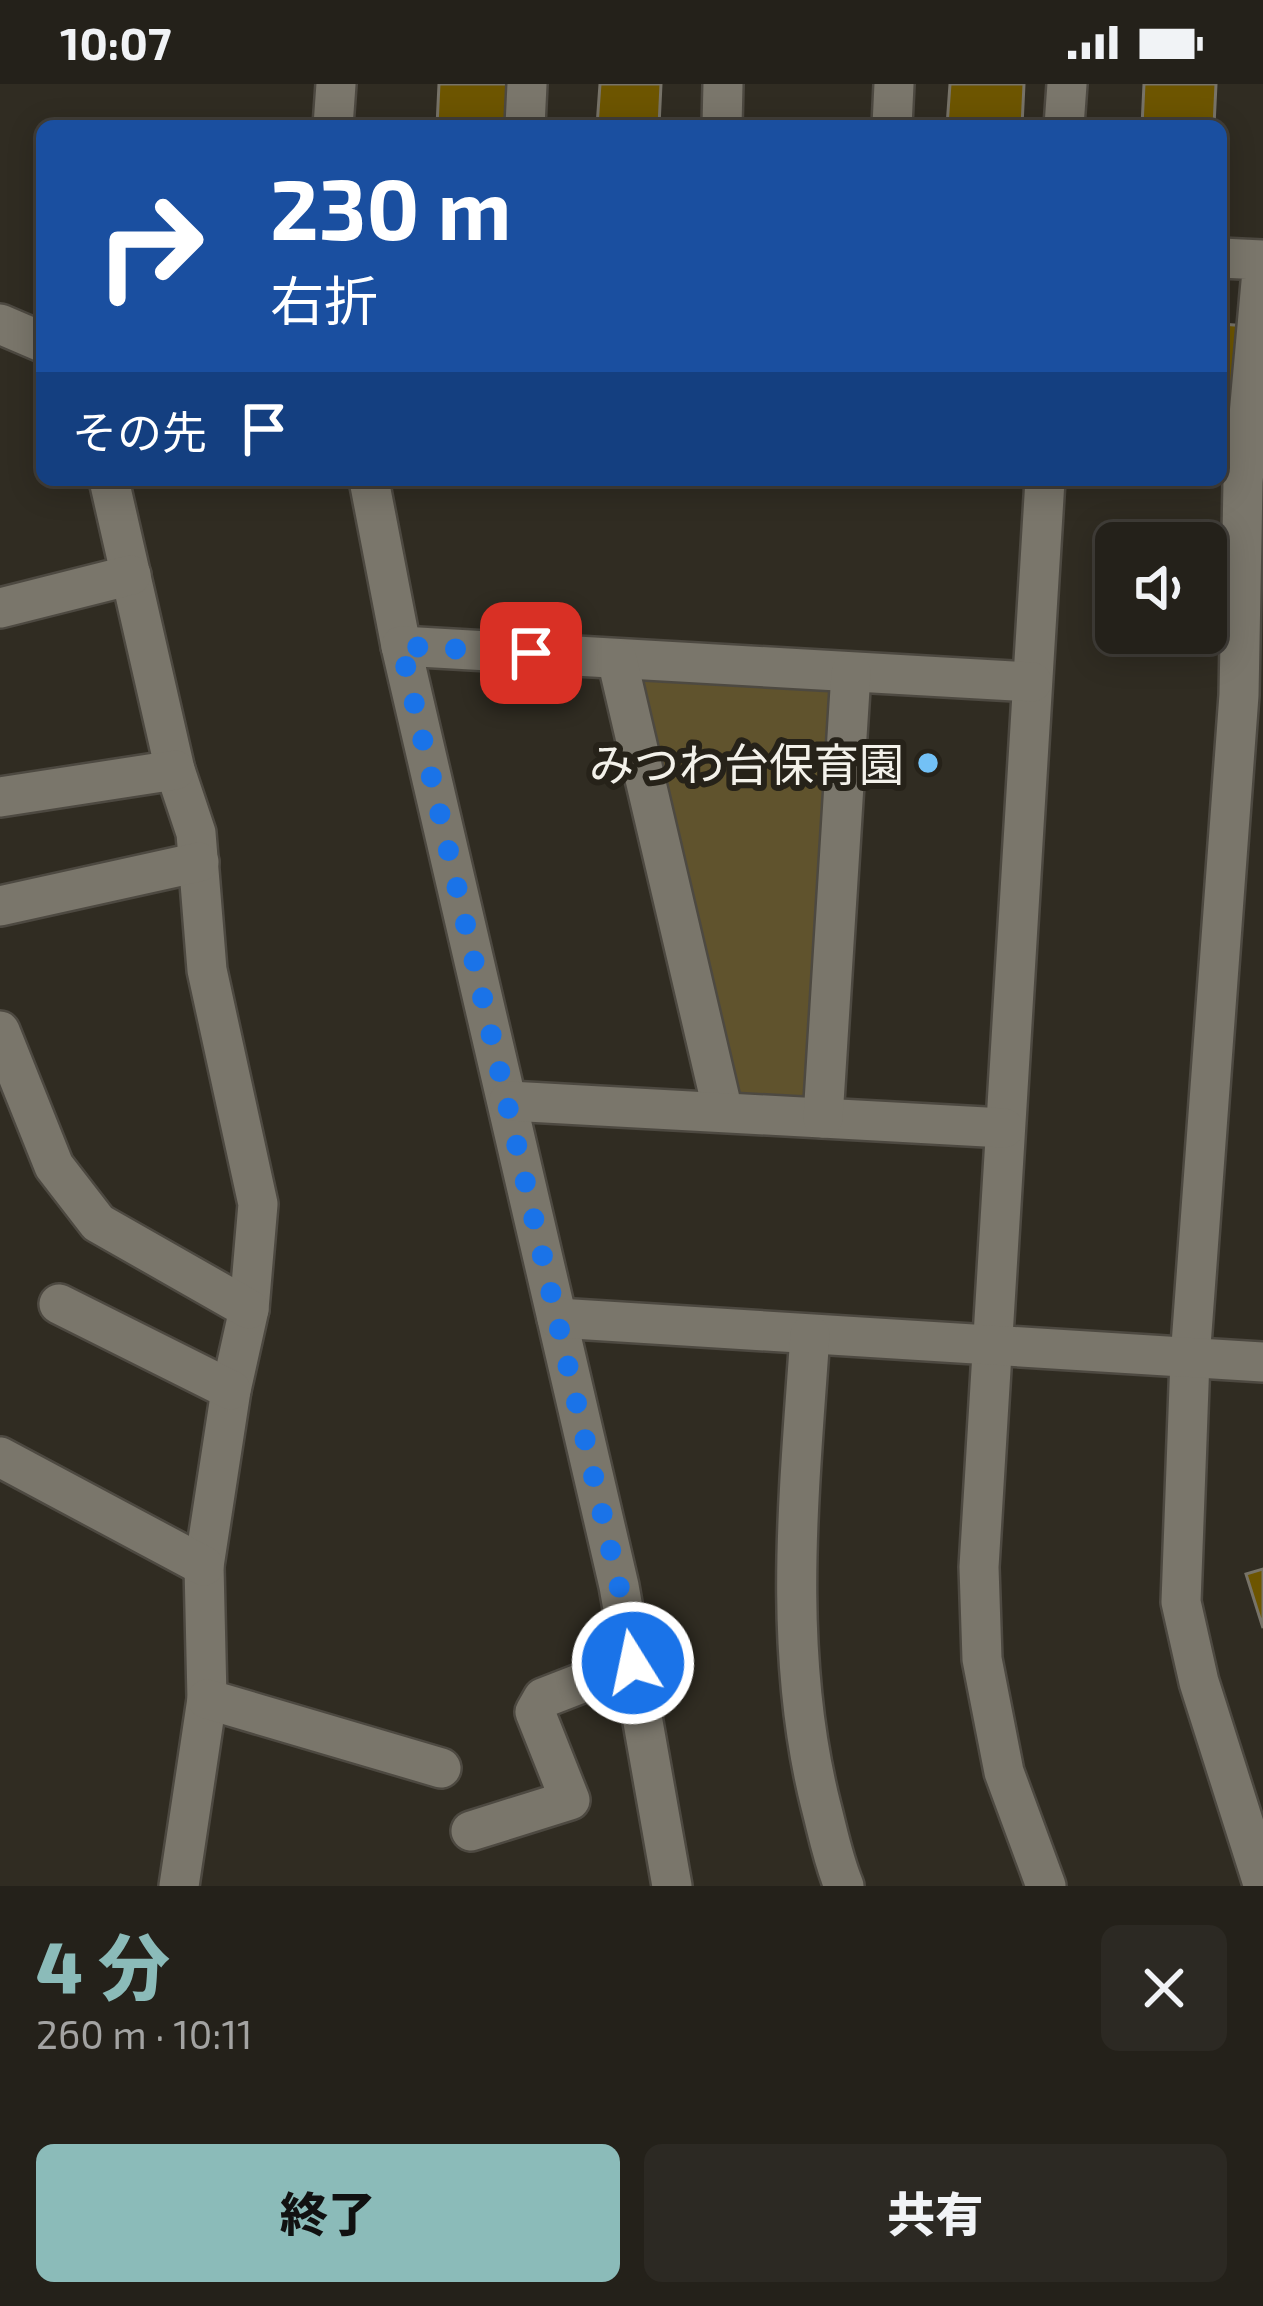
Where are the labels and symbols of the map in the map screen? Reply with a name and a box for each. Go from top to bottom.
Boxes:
pin [480,602,582,704]
place label: みつわ台保育園 [589,736,904,790]
marker: みつわ台保育園 [915,750,941,776]
position arrow [570,1600,696,1726]

